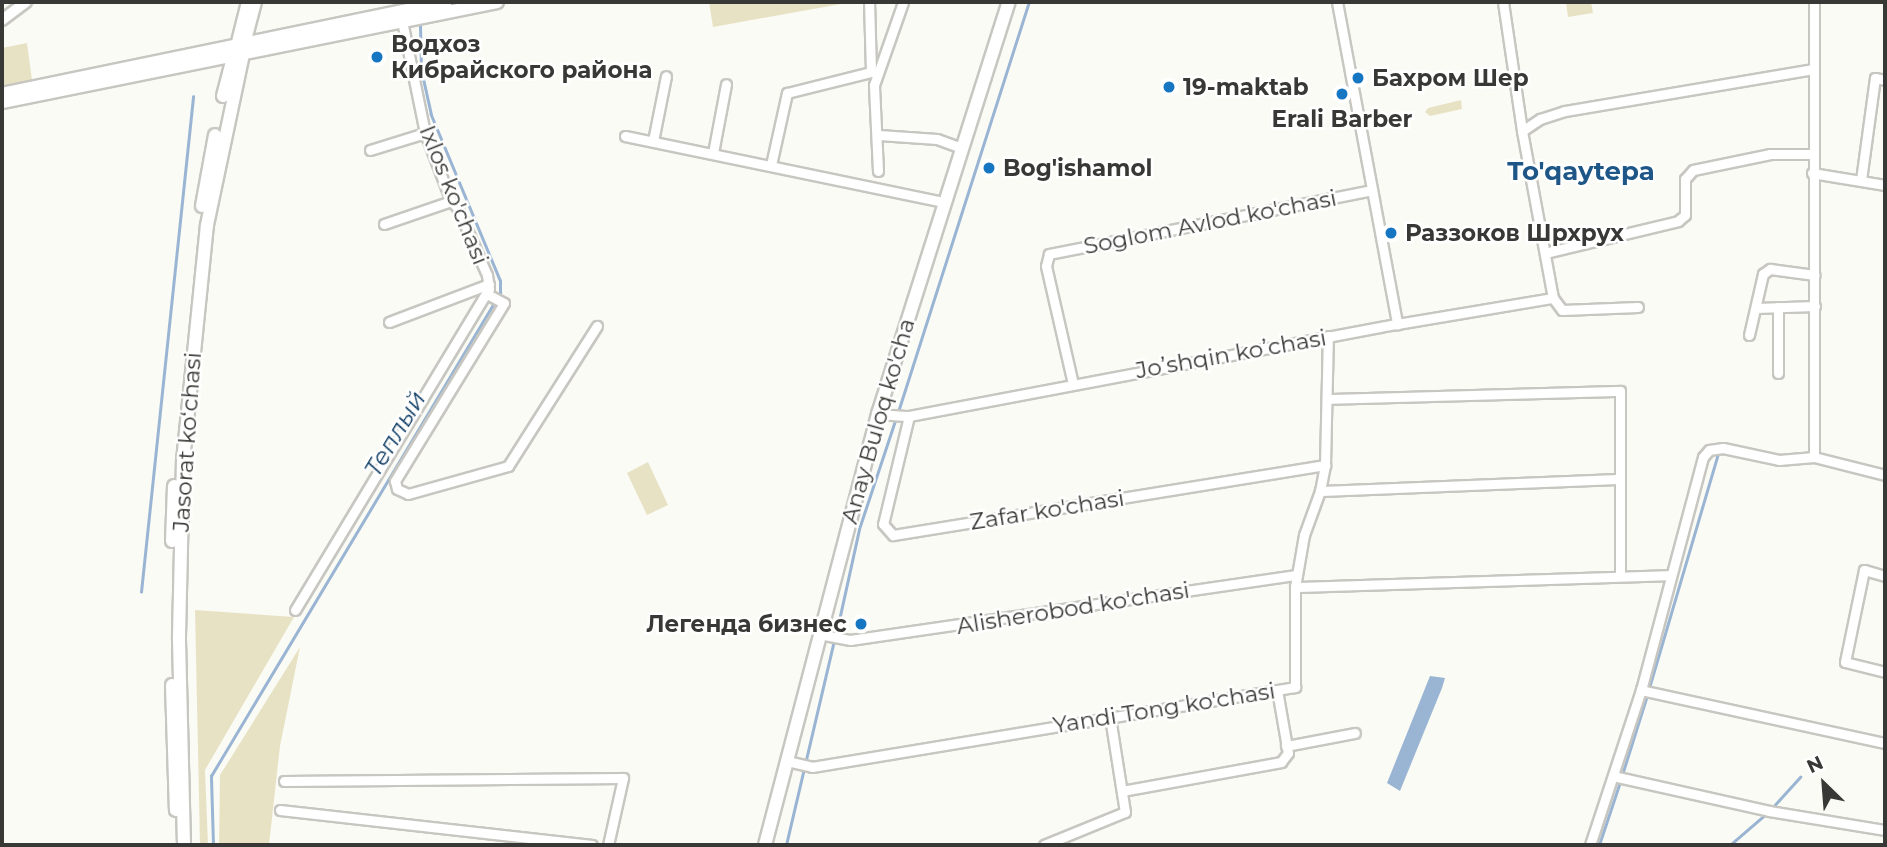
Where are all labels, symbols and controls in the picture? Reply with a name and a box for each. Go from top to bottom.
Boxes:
place label: Водхоз Кибрайского района [391,30,652,84]
marker: Водхоз Кибрайского района [369,49,385,65]
place label: Бахром Шер [1372,64,1529,92]
marker: Бахром Шер [1350,70,1366,86]
place label: 19-maktab [1183,73,1309,101]
marker: 19-maktab [1161,79,1177,95]
marker: Erali Barber [1334,86,1350,102]
place label: Erali Barber [1272,105,1412,133]
street label: Ixlos ko'chasi [413,121,495,269]
place label: Bog'ishamol [1003,154,1152,182]
district label: To'qaytepa [1507,156,1655,188]
marker: Bog'ishamol [981,160,997,176]
street label: Soglom Avlod ko'chasi [1081,184,1339,260]
place label: Раззоков Шрхрух [1405,219,1624,247]
marker: Раззоков Шрхрух [1383,225,1399,241]
street label: Anay Buloq ko'cha [835,315,921,527]
street label: Joʼshqin koʼchasi [1133,324,1329,384]
street label: Jasorat koʻchasi [167,351,207,533]
water label: Теплый [358,386,432,482]
street label: Zafar ko'chasi [968,484,1126,536]
street label: Alisherobod ko'chasi [955,576,1191,640]
place label: Легенда бизнес [646,610,847,638]
marker: Легенда бизнес [853,616,869,632]
street label: Yandi Tong ko'chasi [1051,677,1277,739]
north arrow [1789,749,1859,819]
text: N [1803,751,1827,778]

